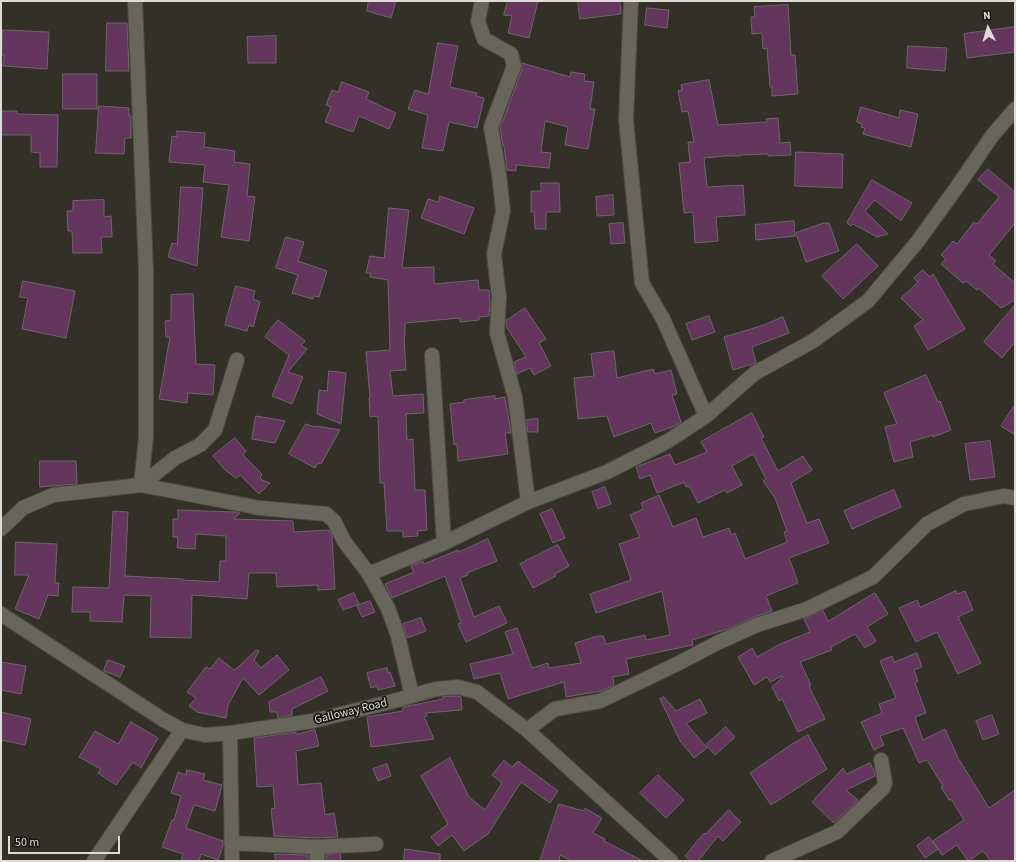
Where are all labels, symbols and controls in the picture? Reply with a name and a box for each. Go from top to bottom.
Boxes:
north arrow [968,8,1008,48]
text: N [983,8,991,23]
street label: Galloway Road [313,696,389,728]
scale bar [10,828,122,854]
text: 50 m [15,834,39,851]

